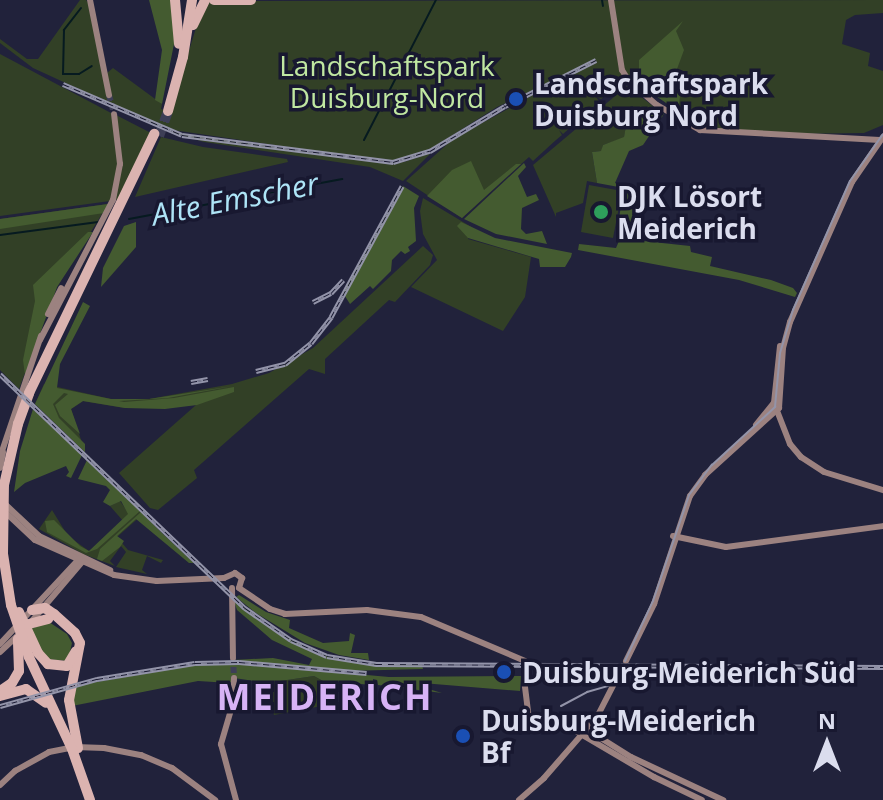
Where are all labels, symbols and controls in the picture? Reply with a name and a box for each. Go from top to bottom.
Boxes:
park label: Landschaftspark Duisburg-Nord [279,48,495,114]
place label: Landschaftspark Duisburg Nord [534,66,768,132]
marker: Landschaftspark Duisburg Nord [505,88,527,110]
water label: Alte Emscher [148,165,322,233]
place label: DJK Lösort Meiderich [617,179,762,245]
marker: DJK Lösort Meiderich [592,203,610,221]
place label: Duisburg-Meiderich Süd [522,655,856,689]
marker: Duisburg-Meiderich Süd [493,661,515,683]
district label: MEIDERICH [216,675,434,719]
place label: Duisburg-Meiderich Bf [481,703,756,769]
north arrow [787,704,867,784]
text: N [818,705,836,735]
marker: Duisburg-Meiderich Bf [452,725,474,747]

